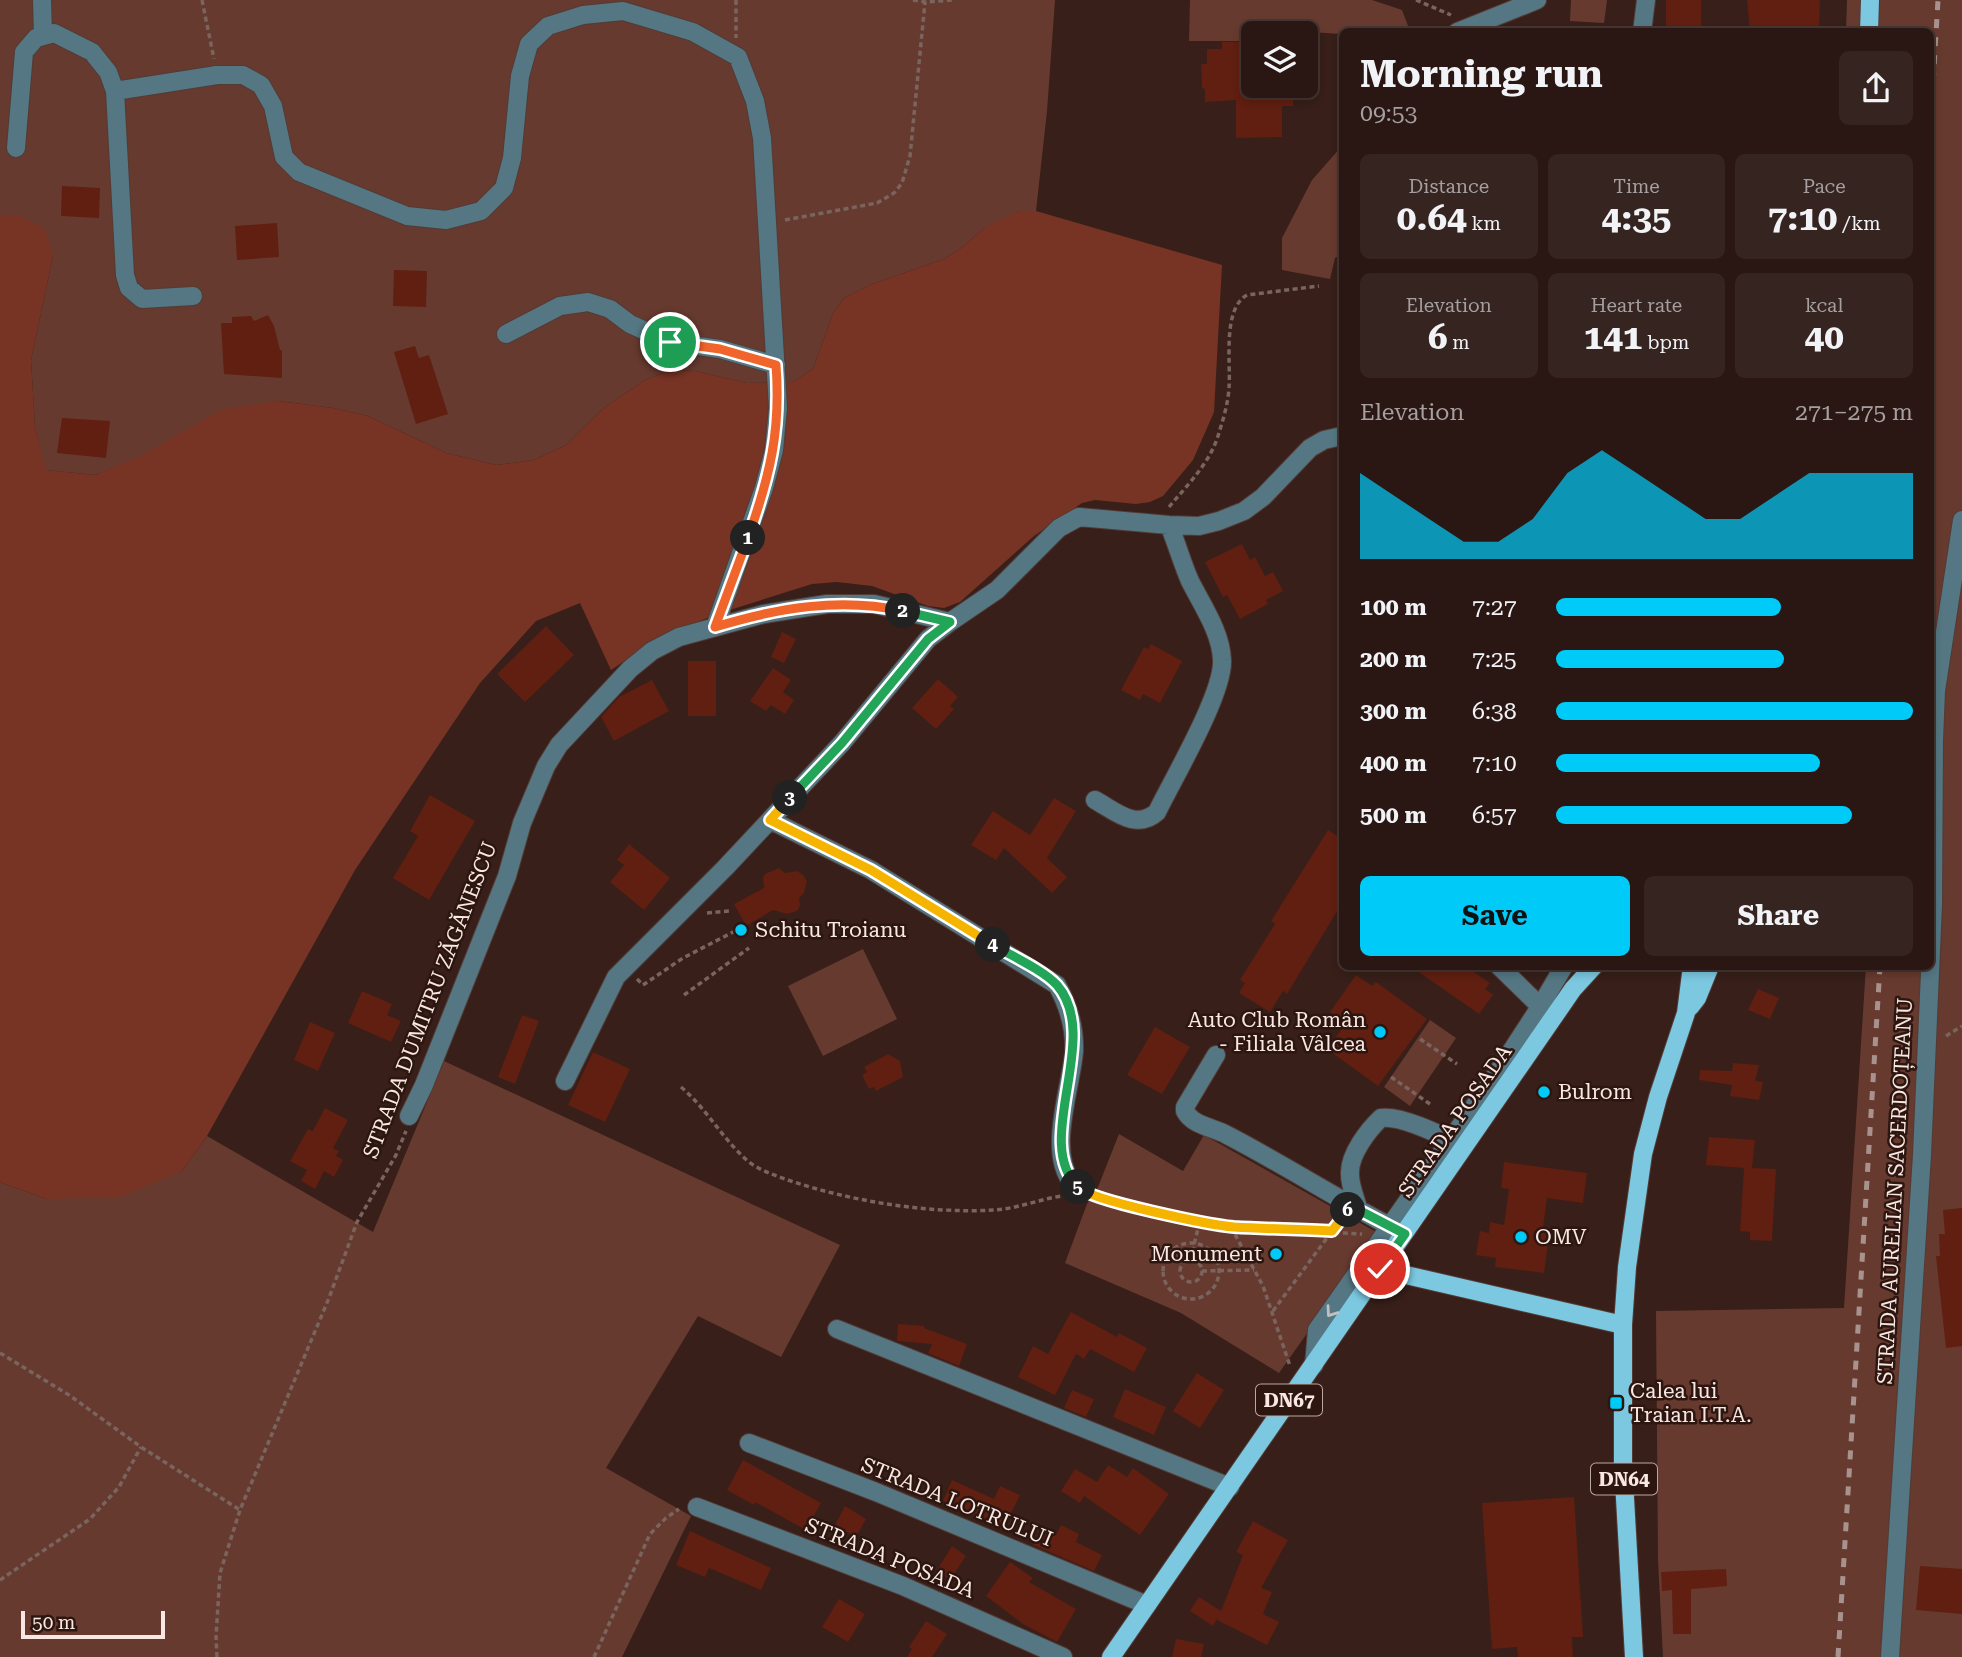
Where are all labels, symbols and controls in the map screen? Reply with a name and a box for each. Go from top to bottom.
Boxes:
map controls [1241,21,1318,98]
button: layers [1241,21,1318,98]
button: share [1839,51,1913,125]
text: Morning run [1360,52,1603,96]
text: 09:53 [1360,100,1417,127]
text: Distance [1409,175,1489,198]
text: Time [1613,175,1660,198]
text: Pace [1803,175,1846,198]
text: 0.64 [1397,198,1467,239]
text: 4:35 [1602,198,1671,239]
text: 7:10 [1768,198,1837,239]
text: km [1467,212,1501,235]
text: /km [1837,212,1881,235]
text: Elevation [1406,294,1492,317]
text: Heart rate [1591,294,1682,317]
text: kcal [1805,294,1843,317]
pin [640,312,700,372]
text: 6 [1428,317,1448,358]
text: 141 [1584,317,1642,358]
text: 40 [1805,317,1844,358]
icon: arrive [651,323,689,361]
text: m [1448,331,1470,354]
text: bpm [1642,331,1689,354]
text: Elevation [1360,399,1464,426]
text: 271–275 m [1795,399,1913,426]
pin: 1 [730,520,766,556]
text: 1 [742,526,753,549]
pin: 2 [886,594,920,628]
text: 100 m [1360,594,1427,621]
text: 7:27 [1472,594,1517,621]
text: 2 [897,599,908,622]
text: 200 m [1360,646,1427,673]
text: 7:25 [1472,646,1517,673]
text: 300 m [1360,698,1427,725]
text: 6:38 [1472,698,1517,725]
text: 400 m [1360,750,1427,777]
text: 7:10 [1472,750,1517,777]
pin: 3 [772,780,808,816]
text: 3 [784,786,795,809]
text: 500 m [1360,802,1427,829]
text: 6:57 [1472,802,1517,829]
street label: STRADA DUMITRU ZĂGĂNESCU [358,838,502,1162]
button: Save [1360,876,1630,956]
button: Share [1644,876,1913,956]
place label: Schitu Troianu [755,918,906,942]
marker: Schitu Troianu [733,922,749,938]
pin: 4 [976,928,1010,962]
text: 4 [987,933,998,956]
street label: STRADA AURELIAN SACERDOȚEANU [1873,997,1919,1385]
place label: Auto Club Român - Filiala Vâlcea [1188,1008,1367,1056]
marker: Auto Club Român - Filiala Vâlcea [1372,1024,1388,1040]
street label: STRADA POSADA [1393,1040,1517,1202]
place label: Bulrom [1558,1080,1632,1104]
marker: Bulrom [1536,1084,1552,1100]
pin: 5 [1060,1170,1096,1204]
text: 5 [1072,1175,1083,1198]
pin: 6 [1330,1192,1366,1228]
text: 6 [1342,1198,1353,1221]
place label: OMV [1535,1225,1587,1249]
marker: OMV [1513,1229,1529,1245]
pin [1350,1239,1410,1299]
place label: Monument [1151,1242,1262,1266]
marker: Monument [1268,1246,1284,1262]
icon: check [1361,1250,1399,1288]
one-way arrow [1327,1304,1339,1317]
place label: Calea lui Traian I.T.A. [1630,1379,1752,1427]
road number: DN67 [1256,1384,1322,1416]
marker: Calea lui Traian I.T.A. [1608,1395,1624,1411]
street label: STRADA LOTRULUI [858,1453,1056,1551]
road number: DN64 [1591,1464,1657,1494]
street label: STRADA POSADA [802,1513,979,1603]
scale bar [21,1608,164,1640]
text: 50 m [32,1611,75,1634]

